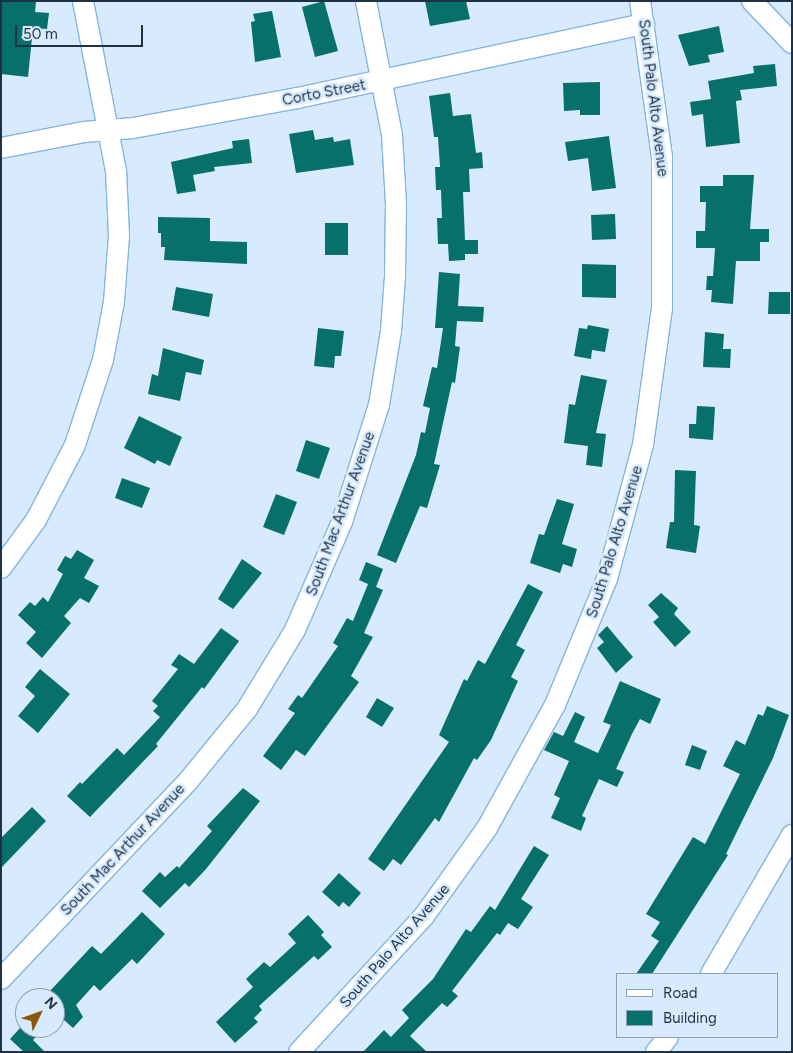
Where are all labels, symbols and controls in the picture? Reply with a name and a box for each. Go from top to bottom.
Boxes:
scale bar [18,15,145,47]
street label: South Palo Alto Avenue [634,18,672,178]
text: 50 m [23,25,58,43]
street label: Corto Street [281,76,367,110]
street label: South Mac Arthur Avenue [303,429,379,599]
street label: South Palo Alto Avenue [583,464,647,620]
street label: South Mac Arthur Avenue [57,780,189,920]
street label: South Palo Alto Avenue [336,880,454,1012]
legend [616,973,778,1038]
text: Road [663,984,698,1002]
north arrow [15,988,65,1038]
text: N [41,994,61,1013]
text: Building [663,1009,717,1027]

